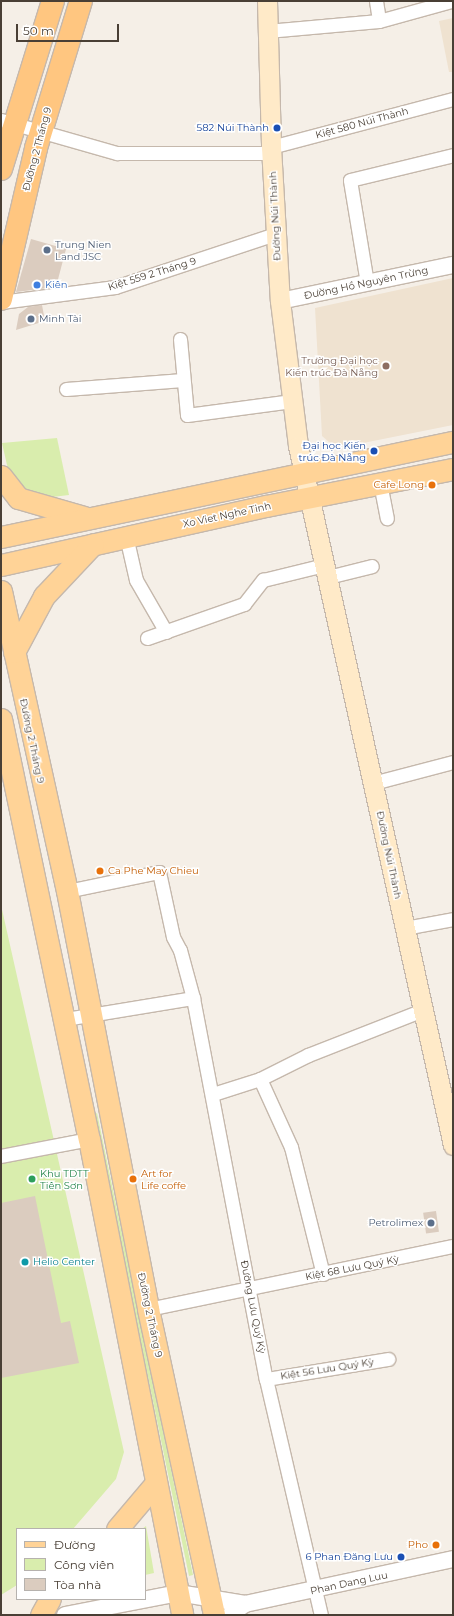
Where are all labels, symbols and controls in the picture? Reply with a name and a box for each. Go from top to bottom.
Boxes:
scale bar [18,16,121,42]
text: 50 m [23,23,54,38]
street label: Kiệt 580 Núi Thành [314,105,410,141]
street label: Đường 2 Tháng 9 [20,106,54,192]
place label: 582 Núi Thành [197,122,269,134]
marker: 582 Núi Thành [272,123,282,133]
street label: Đường Núi Thành [267,171,283,261]
place label: Trung Nien Land JSC [55,238,111,262]
marker: Trung Nien Land JSC [42,245,52,255]
street label: Kiệt 559 2 Tháng 9 [106,255,198,293]
street label: Đường Hồ Nguyên Trừng [303,264,429,302]
place label: Kiên [45,279,68,291]
marker: Kiên [32,280,42,290]
place label: Minh Tài [39,313,81,325]
marker: Minh Tài [26,314,36,324]
place label: Trường Đại học Kiến trúc Đà Nẵng [285,354,378,378]
marker: Trường Đại học Kiến trúc Đà Nẵng [381,361,391,371]
place label: Đại học Kiến trúc Đà Nẵng [298,439,366,462]
marker: Đại học Kiến trúc Đà Nẵng [369,446,379,456]
place label: Cafe Long [373,479,424,491]
marker: Cafe Long [427,480,437,490]
street label: Xo Viet Nghe Tinh [182,500,272,530]
street label: Đường 2 Tháng 9 [17,697,47,785]
street label: Đường Núi Thành [374,810,404,900]
place label: Ca Phe May Chieu [108,865,199,877]
marker: Ca Phe May Chieu [95,866,105,876]
place label: Khu TDTT Tiên Sơn [40,1167,89,1190]
place label: Art for Life coffe [141,1167,186,1190]
marker: Khu TDTT Tiên Sơn [27,1174,37,1184]
marker: Art for Life coffe [128,1174,138,1184]
place label: Petrolimex [368,1217,423,1229]
marker: Petrolimex [426,1218,436,1228]
street label: Kiệt 68 Lưu Quý Kỳ [304,1253,400,1283]
place label: Helio Center [33,1256,95,1268]
marker: Helio Center [20,1257,30,1267]
street label: Đường Lưu Quý Kỳ [238,1259,268,1355]
street label: Đường 2 Tháng 9 [135,1271,165,1359]
street label: Kiệt 56 Lưu Quý Kỳ [279,1356,375,1382]
legend [16,1528,146,1600]
text: Đường [54,1537,96,1552]
place label: Pho [408,1539,428,1551]
marker: Pho [431,1540,441,1550]
place label: 6 Phan Đăng Lưu [305,1551,393,1563]
marker: 6 Phan Đăng Lưu [396,1552,406,1562]
text: Công viên [54,1557,114,1572]
street label: Phan Dang Luu [309,1569,389,1597]
text: Tòa nhà [54,1577,101,1592]

